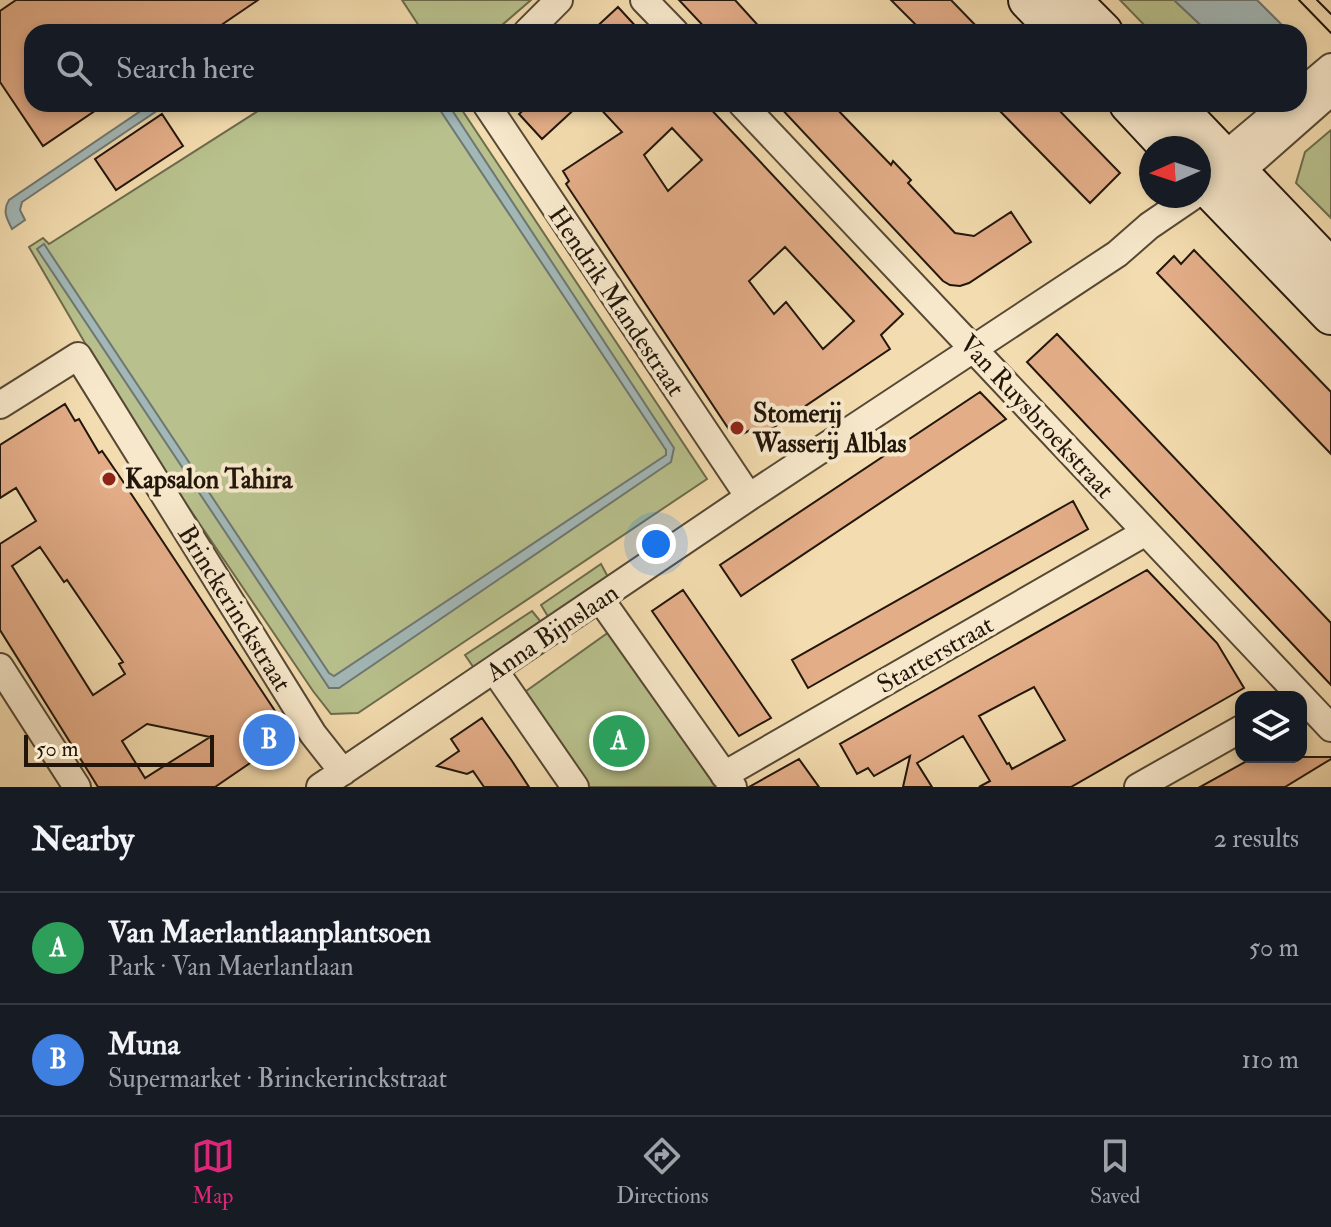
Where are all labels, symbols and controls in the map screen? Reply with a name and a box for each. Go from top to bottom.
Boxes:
search box [24,24,1307,112]
icon: search [52,46,96,90]
text: Search here [116,50,255,87]
north arrow [1139,136,1211,208]
street label: Hendrik Mandestraat [541,201,692,403]
street label: Van Ruysbroekstraat [952,328,1120,505]
place label: Stomerij Wasserij Alblas [752,398,907,460]
marker: Stomerij Wasserij Alblas [728,419,746,437]
place label: Kapsalon Tahira [125,464,294,497]
marker: Kapsalon Tahira [100,470,118,488]
street label: Brinckerinckstraat [170,520,298,697]
your location [636,524,676,564]
street label: Anna Bijnslaan [479,577,625,689]
street label: Starterstraat [872,609,999,701]
map controls [1235,691,1307,763]
button: layers [1235,691,1307,763]
pin: B [243,710,295,770]
pin: A [593,711,645,771]
scale bar [24,731,214,767]
text: 50 m [36,735,78,763]
text: Nearby [32,818,134,861]
text: 2 results [1214,823,1299,855]
text: Van Maerlantlaanplantsoen [108,914,431,951]
text: A [50,932,66,964]
text: 50 m [1249,932,1299,964]
text: Park · Van Maerlantlaan [108,951,354,983]
text: Muna [108,1026,180,1063]
text: B [49,1044,67,1076]
text: 110 m [1242,1044,1299,1076]
text: Supermarket · Brinckerinckstraat [108,1063,447,1095]
tab: Map [191,1134,235,1210]
tab: Directions [616,1134,709,1210]
tab: Saved [1090,1134,1140,1210]

